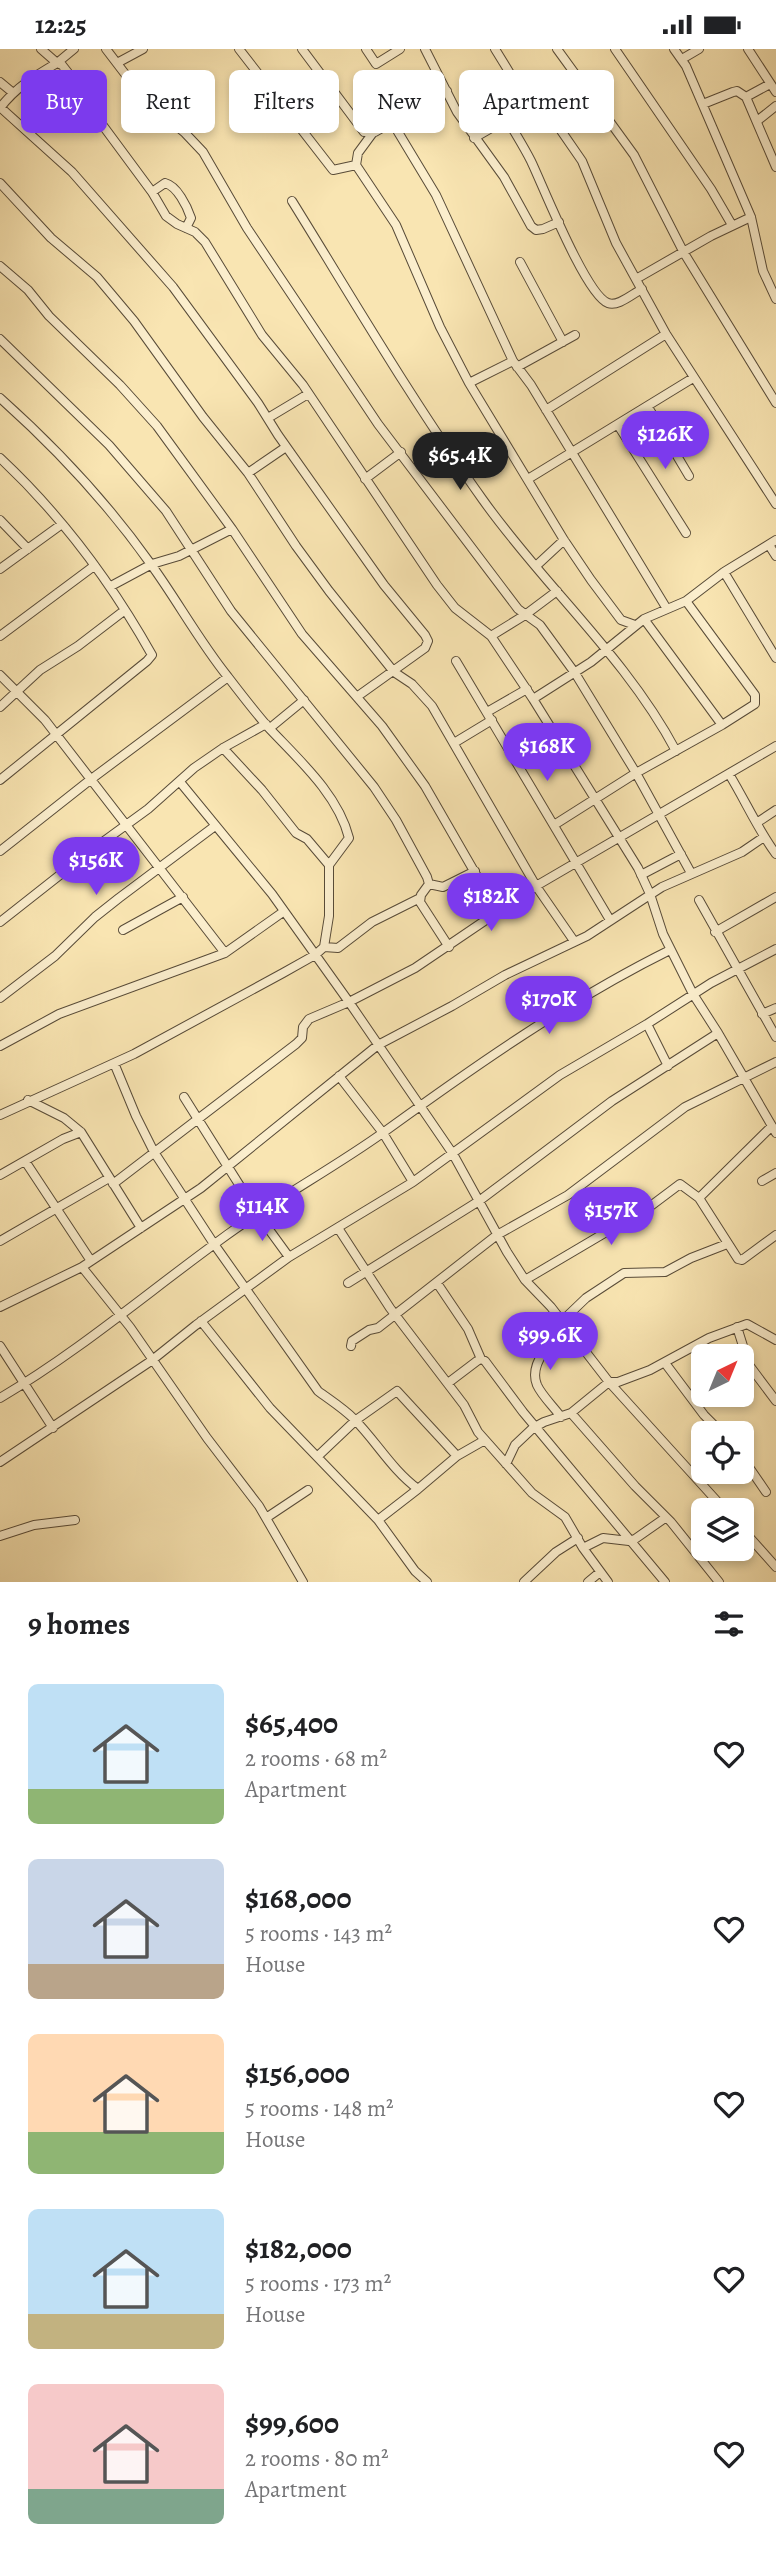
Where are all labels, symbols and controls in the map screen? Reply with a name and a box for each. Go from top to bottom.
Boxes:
text: 12:25 [35,7,87,42]
chip: Buy [21,70,107,133]
chip: Rent [121,70,215,133]
chip: Filters [229,70,339,133]
chip: New [353,70,445,133]
chip: Apartment [459,70,614,133]
pin: $126K [616,411,714,471]
text: $126K [637,418,693,449]
pin: $65.4K [403,433,517,492]
text: $65.4K [428,439,492,470]
pin: $168K [498,723,596,783]
text: $168K [519,730,575,761]
pin: $156K [47,837,145,897]
text: $156K [69,844,123,875]
pin: $182K [442,873,540,933]
text: $182K [463,880,519,911]
pin: $170K [500,977,598,1036]
text: $170K [521,983,577,1014]
pin: $114K [213,1183,311,1243]
pin: $157K [562,1187,660,1247]
text: $114K [235,1190,289,1221]
text: $157K [584,1194,638,1225]
pin: $99.6K [493,1313,607,1372]
text: $99.6K [518,1319,582,1350]
north arrow [691,1344,754,1407]
map controls [691,1344,754,1561]
button: locate [691,1421,754,1484]
button: layers [691,1498,754,1561]
text: 9 homes [28,1604,130,1644]
icon: filters [710,1605,748,1643]
text: $65,400 [245,1703,338,1743]
icon: home [84,1712,168,1796]
icon: heart [710,1735,748,1773]
text: 2 rooms · 68 m² [245,1743,387,1774]
text: Apartment [245,1774,347,1805]
text: $168,000 [245,1878,351,1918]
icon: home [84,1887,168,1971]
icon: heart [710,1910,748,1948]
text: 5 rooms · 143 m² [245,1918,392,1949]
text: House [245,1949,305,1980]
text: $156,000 [245,2053,350,2093]
icon: home [84,2062,168,2146]
icon: heart [710,2085,748,2123]
text: 5 rooms · 148 m² [245,2093,394,2124]
text: House [245,2124,305,2155]
text: $182,000 [245,2228,352,2268]
icon: home [84,2237,168,2321]
icon: heart [710,2260,748,2298]
text: 5 rooms · 173 m² [245,2268,391,2299]
text: House [245,2299,305,2330]
text: $99,600 [245,2403,339,2443]
icon: home [84,2412,168,2496]
icon: heart [710,2435,748,2473]
text: 2 rooms · 80 m² [245,2443,389,2474]
text: Apartment [245,2474,347,2505]

